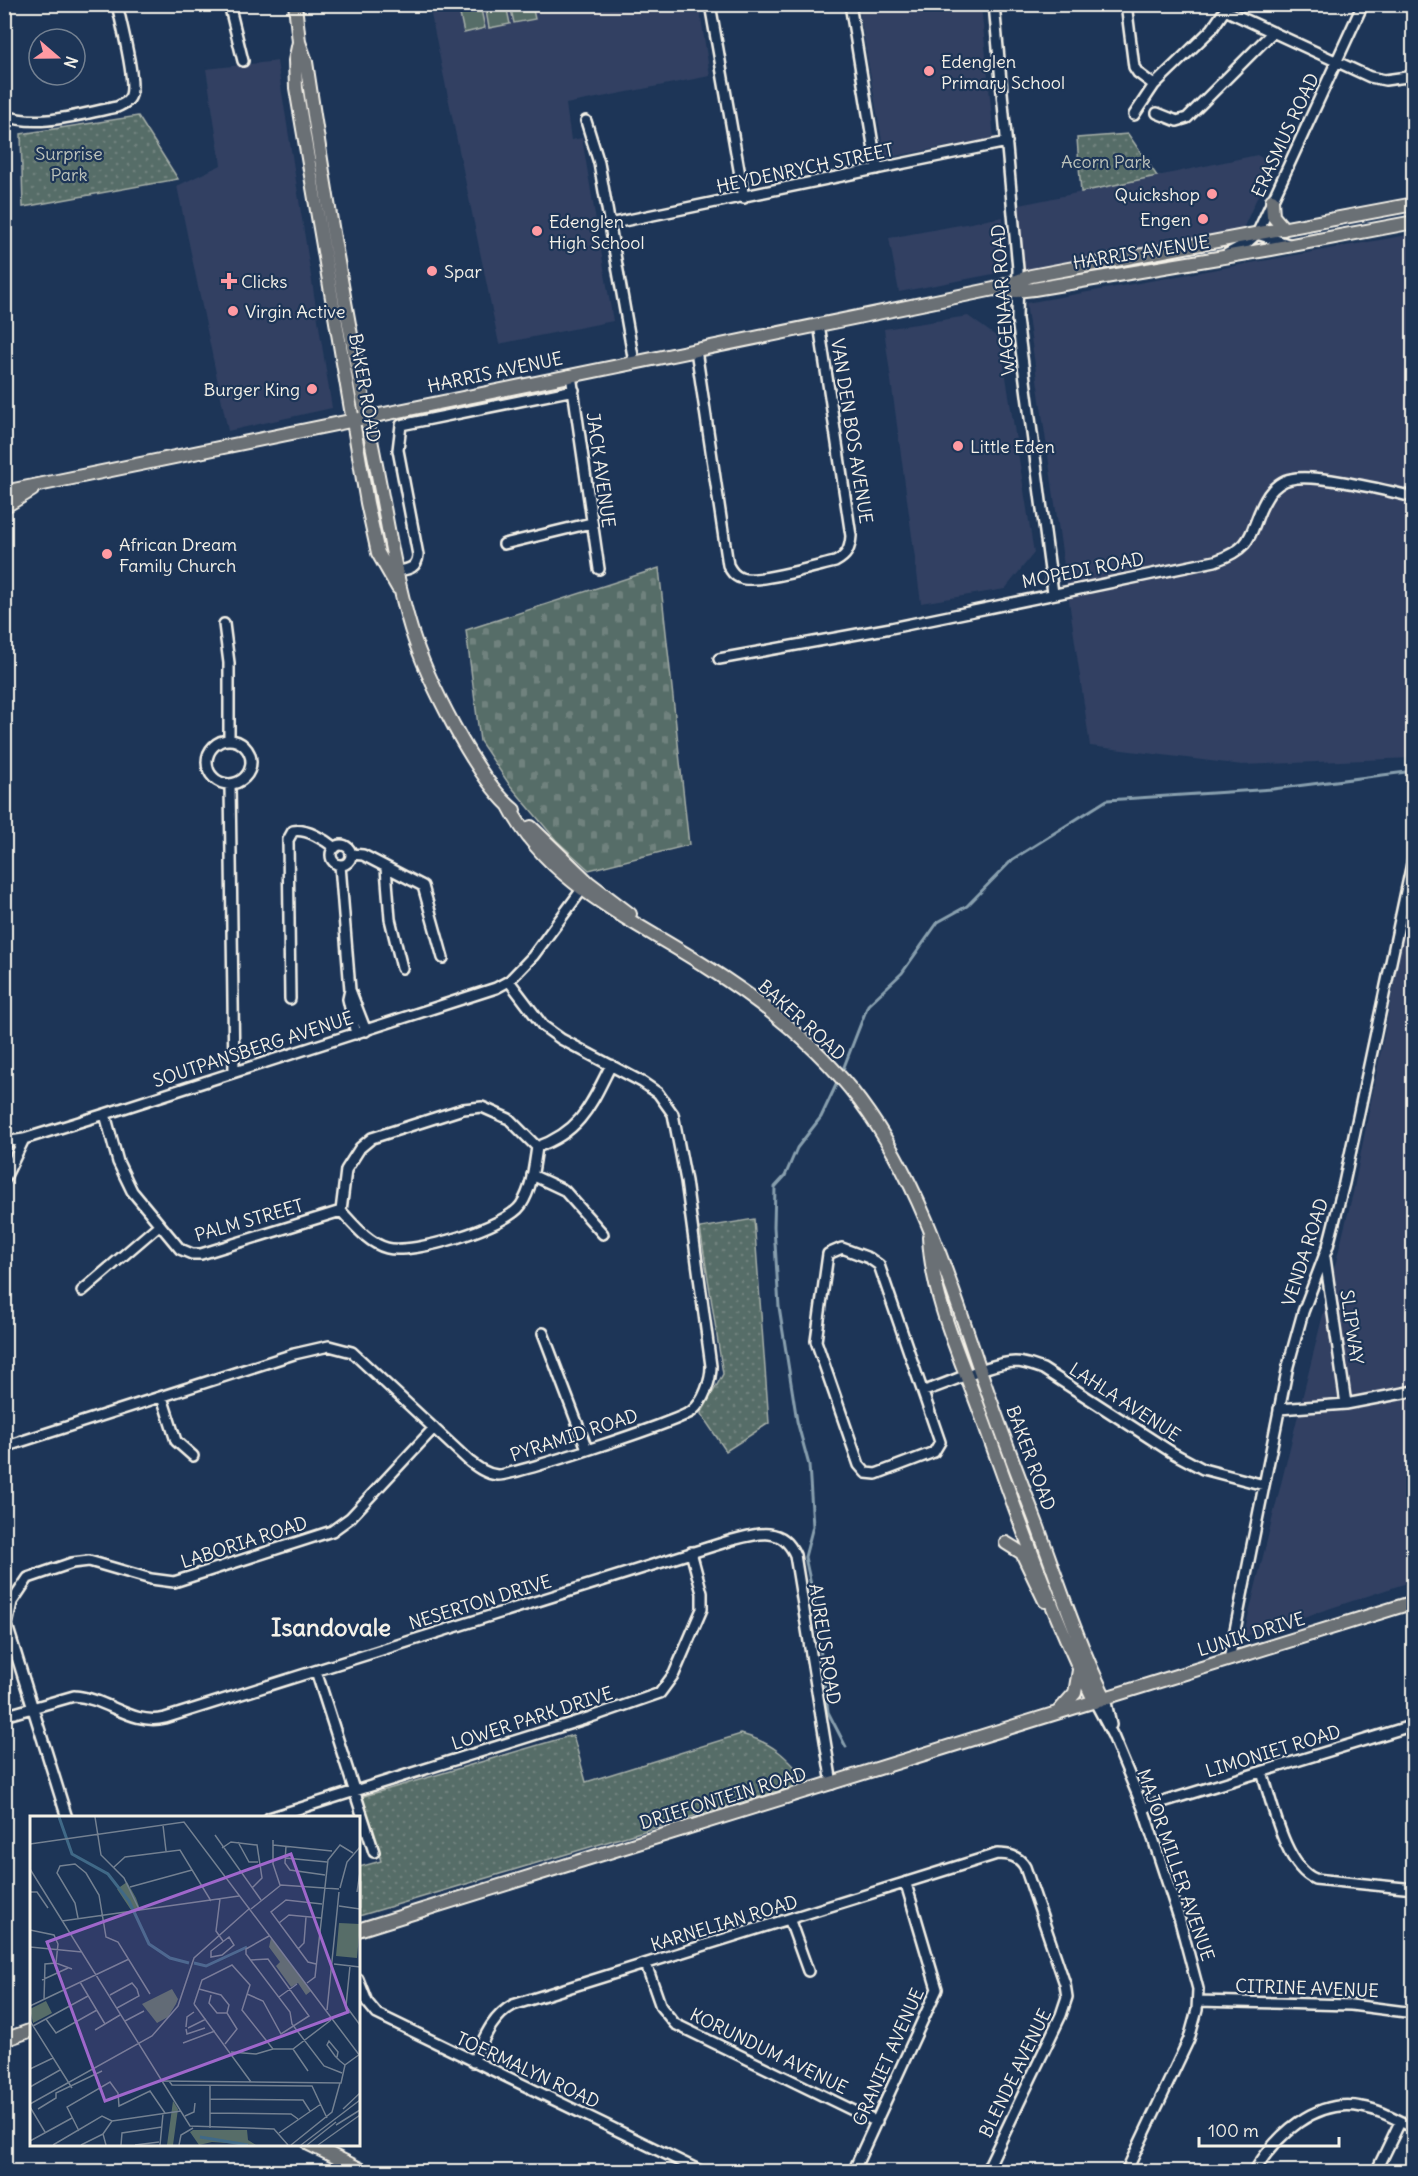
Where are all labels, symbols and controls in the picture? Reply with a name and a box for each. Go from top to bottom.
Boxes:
north arrow [27,27,87,87]
place label: Edenglen Primary School [941,50,1065,94]
text: N [60,54,82,71]
marker: Edenglen Primary School [922,64,936,78]
street label: ERASMUS ROAD [1246,69,1324,201]
street label: HEYDENRYCH STREET [714,138,896,198]
park label: Surprise Park [35,142,103,186]
park label: Acorn Park [1061,150,1151,173]
place label: Quickshop [1115,183,1200,206]
marker: Quickshop [1205,187,1219,201]
place label: Engen [1140,208,1191,231]
place label: Edenglen High School [549,210,645,254]
marker: Engen [1196,212,1210,226]
street label: WAGENAAR ROAD [986,223,1020,377]
marker: Edenglen High School [530,224,544,238]
street label: HARRIS AVENUE [1071,230,1211,274]
place label: Spar [444,260,483,283]
marker: Spar [425,264,439,278]
place label: Clicks [241,270,287,293]
marker: Clicks [222,274,236,288]
place label: Virgin Active [245,300,345,323]
marker: Virgin Active [226,304,240,318]
street label: BAKER ROAD [344,332,386,444]
street label: VAN DEN BOS AVENUE [826,337,878,525]
street label: HARRIS AVENUE [425,346,565,398]
place label: Burger King [204,378,300,401]
marker: Burger King [305,382,319,396]
street label: JACK AVENUE [582,411,620,529]
place label: Little Eden [970,435,1055,458]
marker: Little Eden [951,439,965,453]
place label: African Dream Family Church [119,533,237,577]
marker: African Dream Family Church [100,547,114,561]
street label: MOPEDI ROAD [1020,547,1146,593]
street label: BAKER ROAD [753,975,851,1065]
street label: SOUTPANSBERG AVENUE [150,1006,356,1092]
street label: PALM STREET [192,1194,306,1246]
street label: VENDA ROAD [1277,1195,1333,1309]
street label: SLIPWAY [1335,1288,1369,1366]
street label: LAHLA AVENUE [1065,1357,1185,1447]
street label: BAKER ROAD [1001,1402,1061,1514]
street label: PYRAMID ROAD [507,1404,641,1466]
street label: LABORIA ROAD [178,1511,310,1573]
street label: NESERTON DRIVE [406,1569,554,1635]
street label: AUREUS ROAD [804,1582,846,1706]
street label: LUNIK DRIVE [1194,1607,1308,1661]
district label: Isandovale [271,1612,391,1642]
street label: LOWER PARK DRIVE [448,1681,616,1755]
street label: LIMONIET ROAD [1203,1719,1343,1783]
street label: DRIEFONTEIN ROAD [637,1762,809,1834]
street label: MAJOR MILLER AVENUE [1132,1766,1220,1964]
inset map [30,1816,360,2146]
street label: KARNELIAN ROAD [648,1890,800,1956]
street label: CITRINE AVENUE [1235,1974,1379,2002]
street label: GRANIET AVENUE [847,1984,929,2130]
street label: KORUNDUM AVENUE [686,2003,852,2099]
street label: BLENDE AVENUE [974,2005,1056,2141]
street label: TOERMALYN ROAD [453,2027,603,2113]
scale bar [1199,2110,1338,2148]
text: 100 m [1208,2119,1259,2142]

